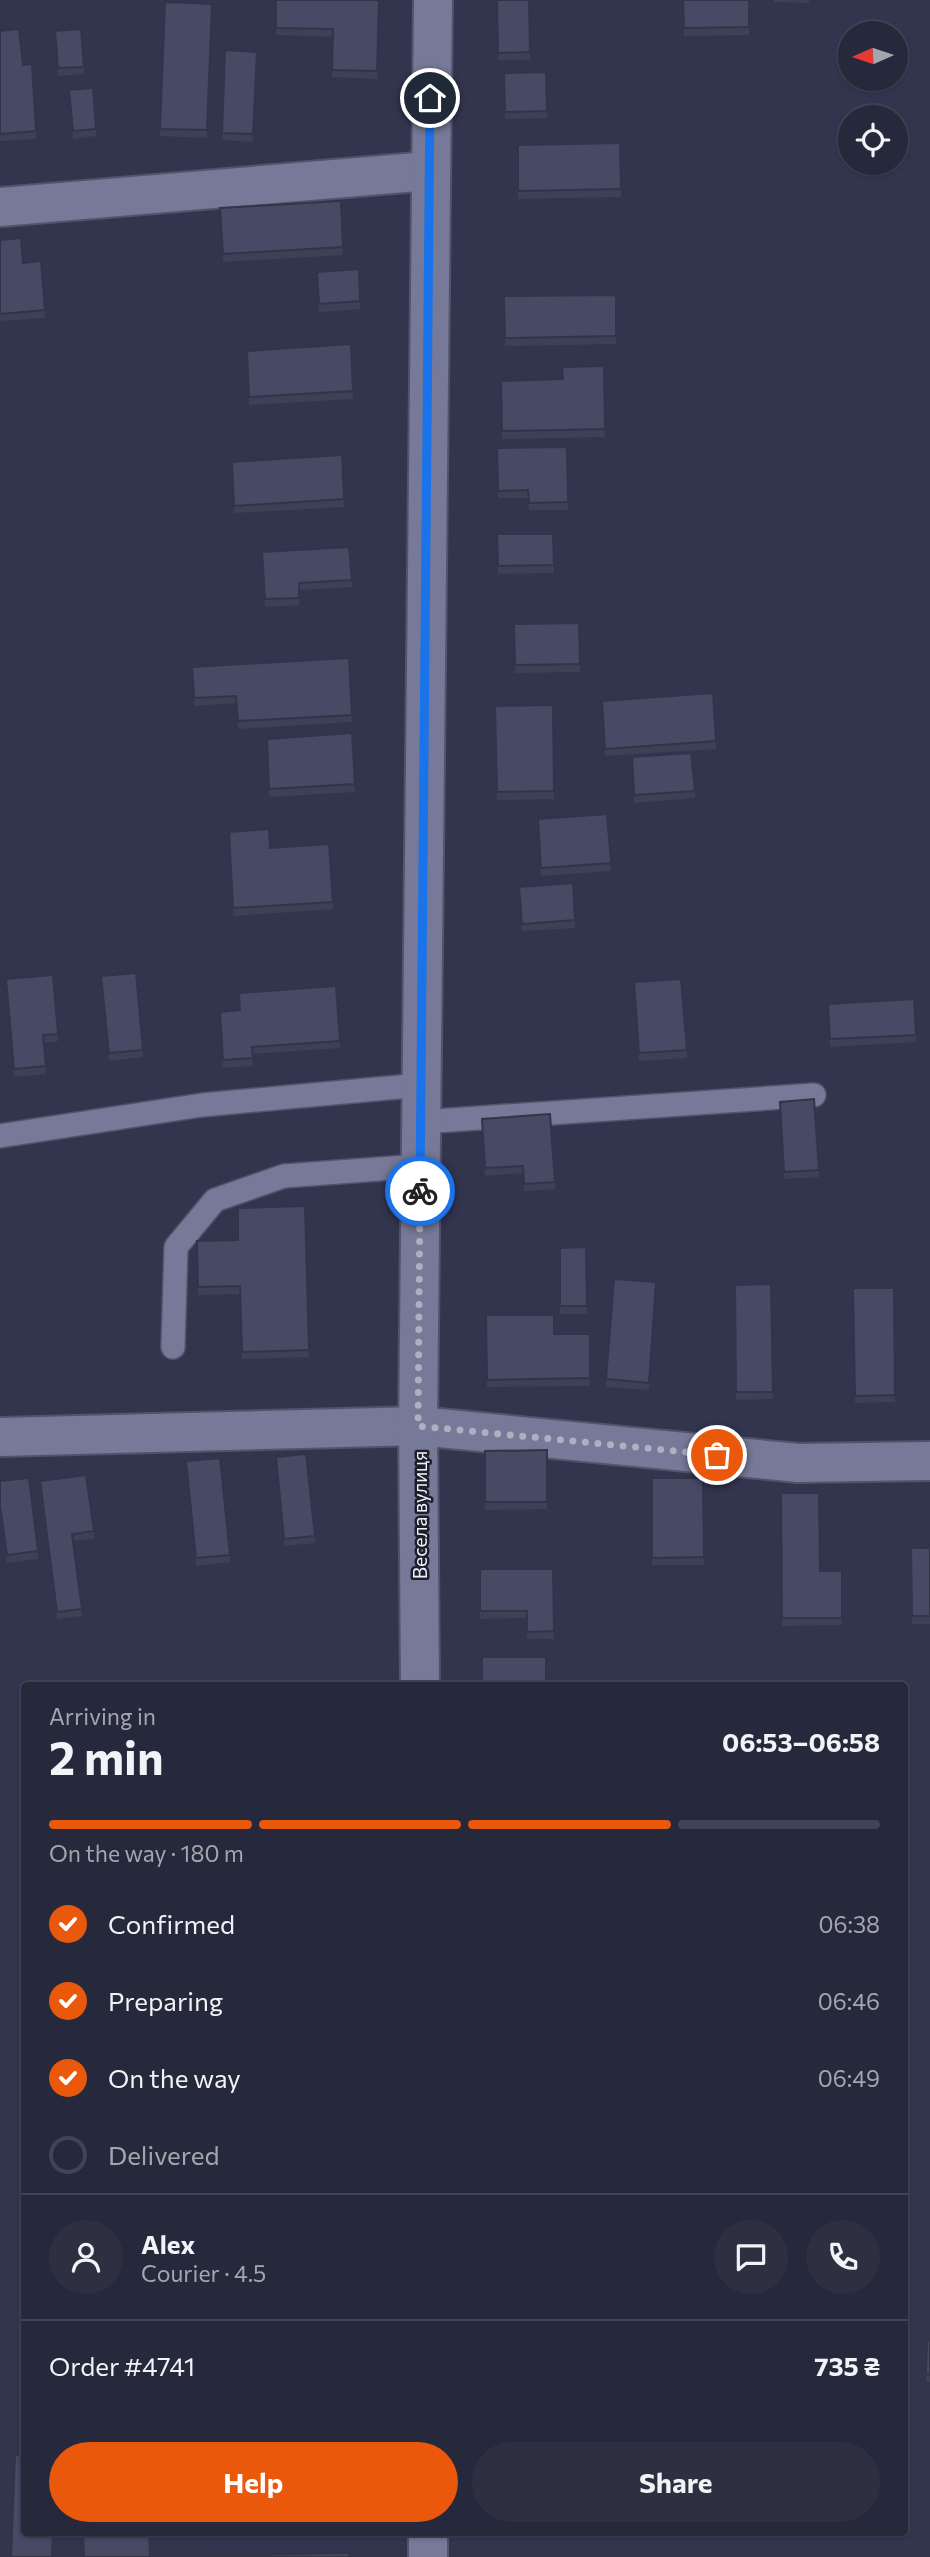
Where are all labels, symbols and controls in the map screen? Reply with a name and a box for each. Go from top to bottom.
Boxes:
north arrow [838,21,908,91]
map controls [838,21,908,175]
pin [400,68,460,128]
icon: home [411,79,449,117]
button: locate [838,105,908,175]
courier [385,1156,455,1226]
icon: bike [401,1172,439,1210]
pin [687,1425,747,1485]
icon: bag [698,1436,736,1474]
street label: Весела вулиця [408,1451,431,1579]
text: Arriving in [49,1702,156,1730]
text: 06:53–06:58 [722,1726,880,1757]
text: 2 min [49,1728,164,1784]
text: On the way · 180 m [49,1839,244,1867]
icon: check [49,1905,87,1943]
text: Confirmed [108,1908,235,1939]
text: 06:38 [819,1910,880,1938]
icon: check [49,1982,87,2020]
text: Preparing [108,1985,223,2016]
text: 06:46 [818,1987,880,2015]
icon: check [49,2059,87,2097]
text: On the way [108,2062,241,2093]
text: 06:49 [818,2064,880,2092]
text: Delivered [108,2139,219,2170]
button: person [49,2220,123,2294]
button: chat [714,2220,788,2294]
button: phone [806,2220,880,2294]
text: Alex [141,2228,195,2259]
text: Courier · 4.5 [141,2259,266,2287]
text: Order #4741 [49,2350,195,2381]
text: 735 ₴ [814,2350,880,2381]
button: Help [49,2442,458,2522]
button: Share [472,2442,880,2522]

